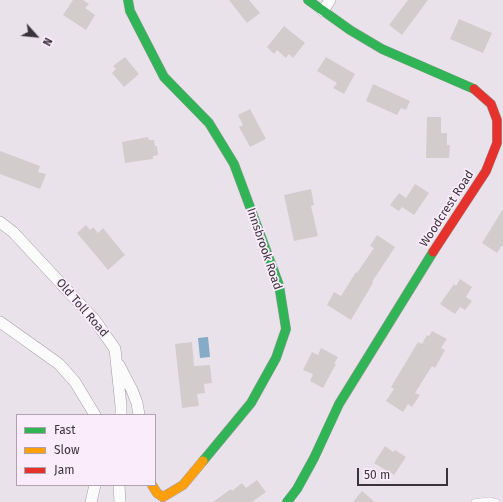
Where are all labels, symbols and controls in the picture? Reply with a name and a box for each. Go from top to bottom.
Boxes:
north arrow [16,16,56,56]
text: N [40,35,55,48]
street label: Woodcrest Road [417,168,477,250]
street label: Innsbrook Road [243,206,285,292]
street label: Old Toll Road [53,276,111,340]
legend [16,414,156,486]
text: Fast [54,423,76,437]
text: Slow [54,443,80,457]
scale bar [359,460,450,486]
text: Jam [54,463,74,477]
text: 50 m [364,468,390,482]

